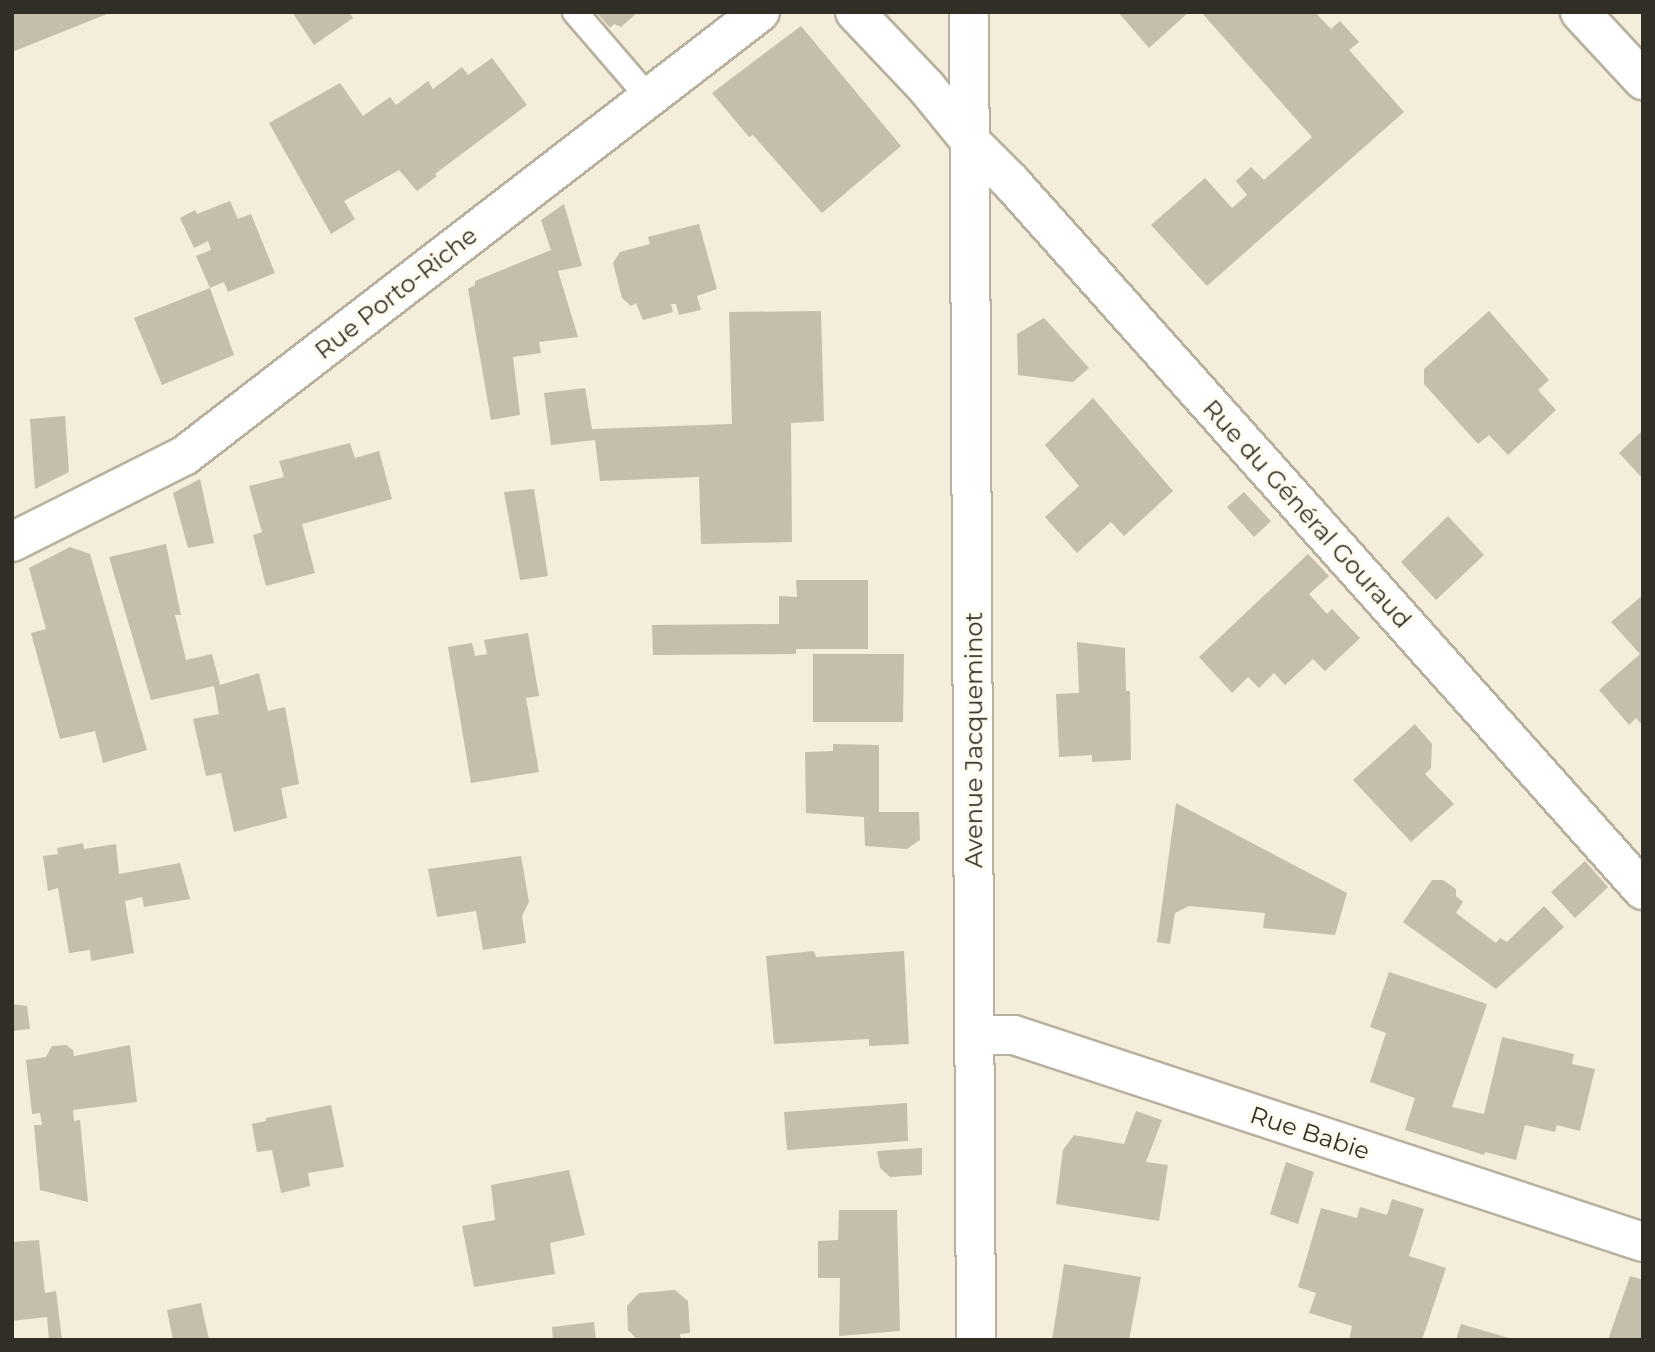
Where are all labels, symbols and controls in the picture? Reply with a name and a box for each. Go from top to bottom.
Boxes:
street label: Rue Porto-Riche [309,221,483,365]
street label: Rue du Général Gouraud [1197,394,1417,634]
street label: Avenue Jacqueminot [960,612,988,868]
street label: Rue Babie [1247,1100,1373,1166]

